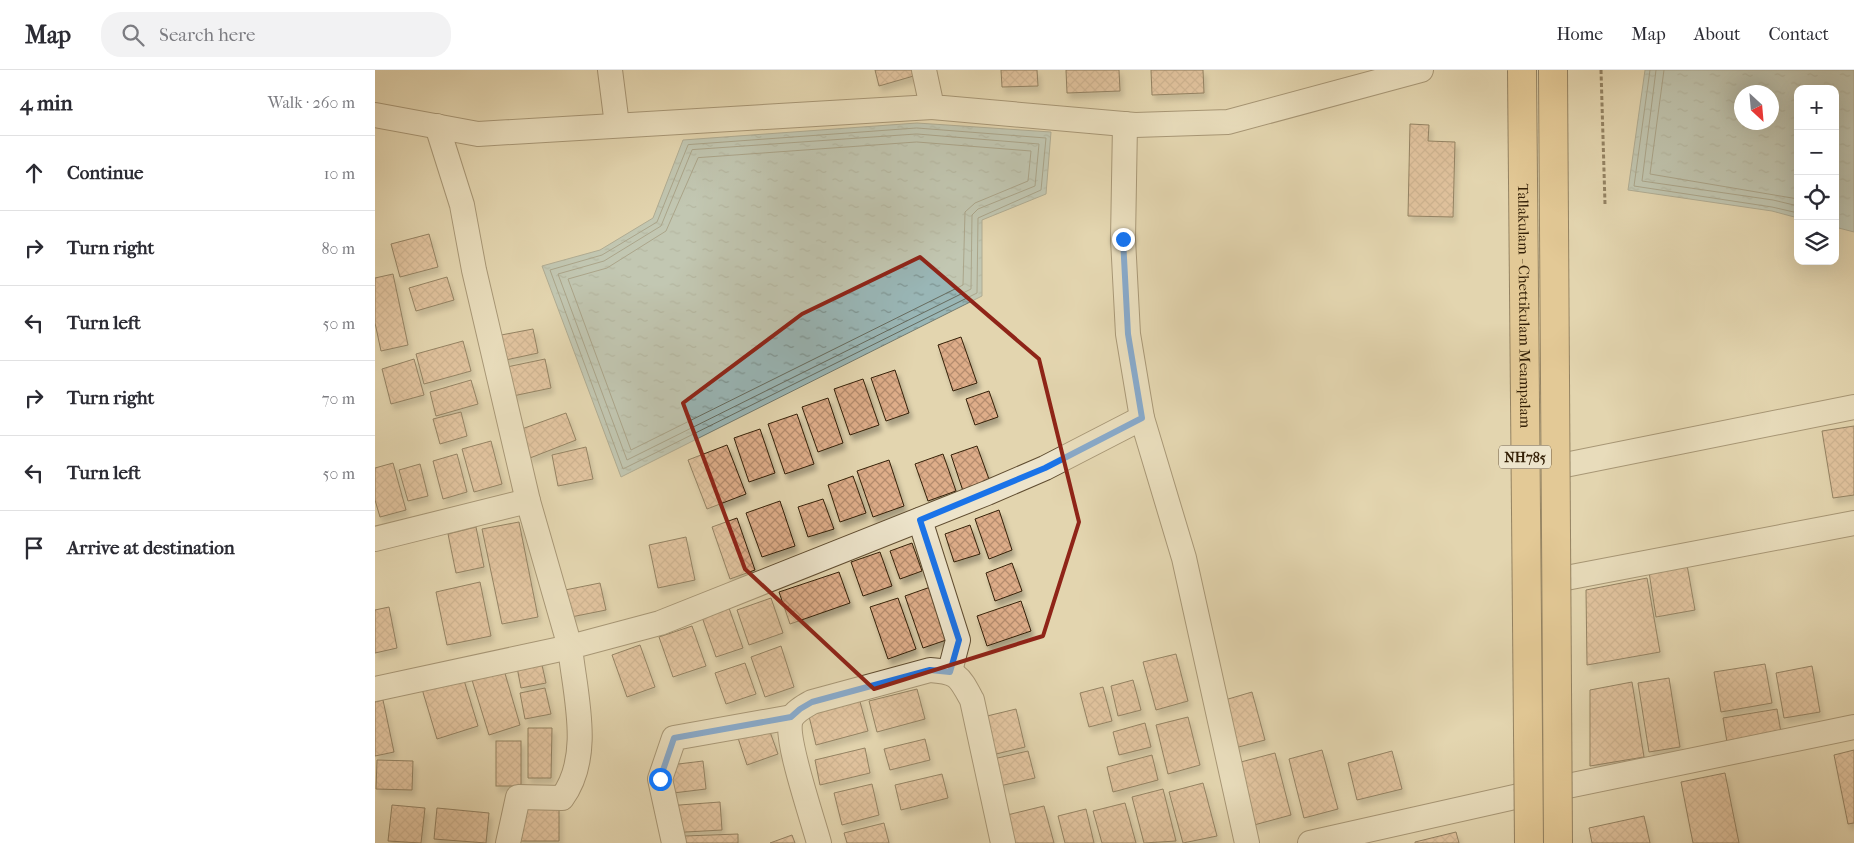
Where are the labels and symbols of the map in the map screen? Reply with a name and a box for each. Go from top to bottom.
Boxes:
north arrow [1734,85,1779,130]
street label: Tallakulam - Chettikulam Meampalam [1514,184,1534,429]
route end [1112,228,1135,251]
road number: NH785 [1499,446,1551,468]
route start [649,768,672,791]

